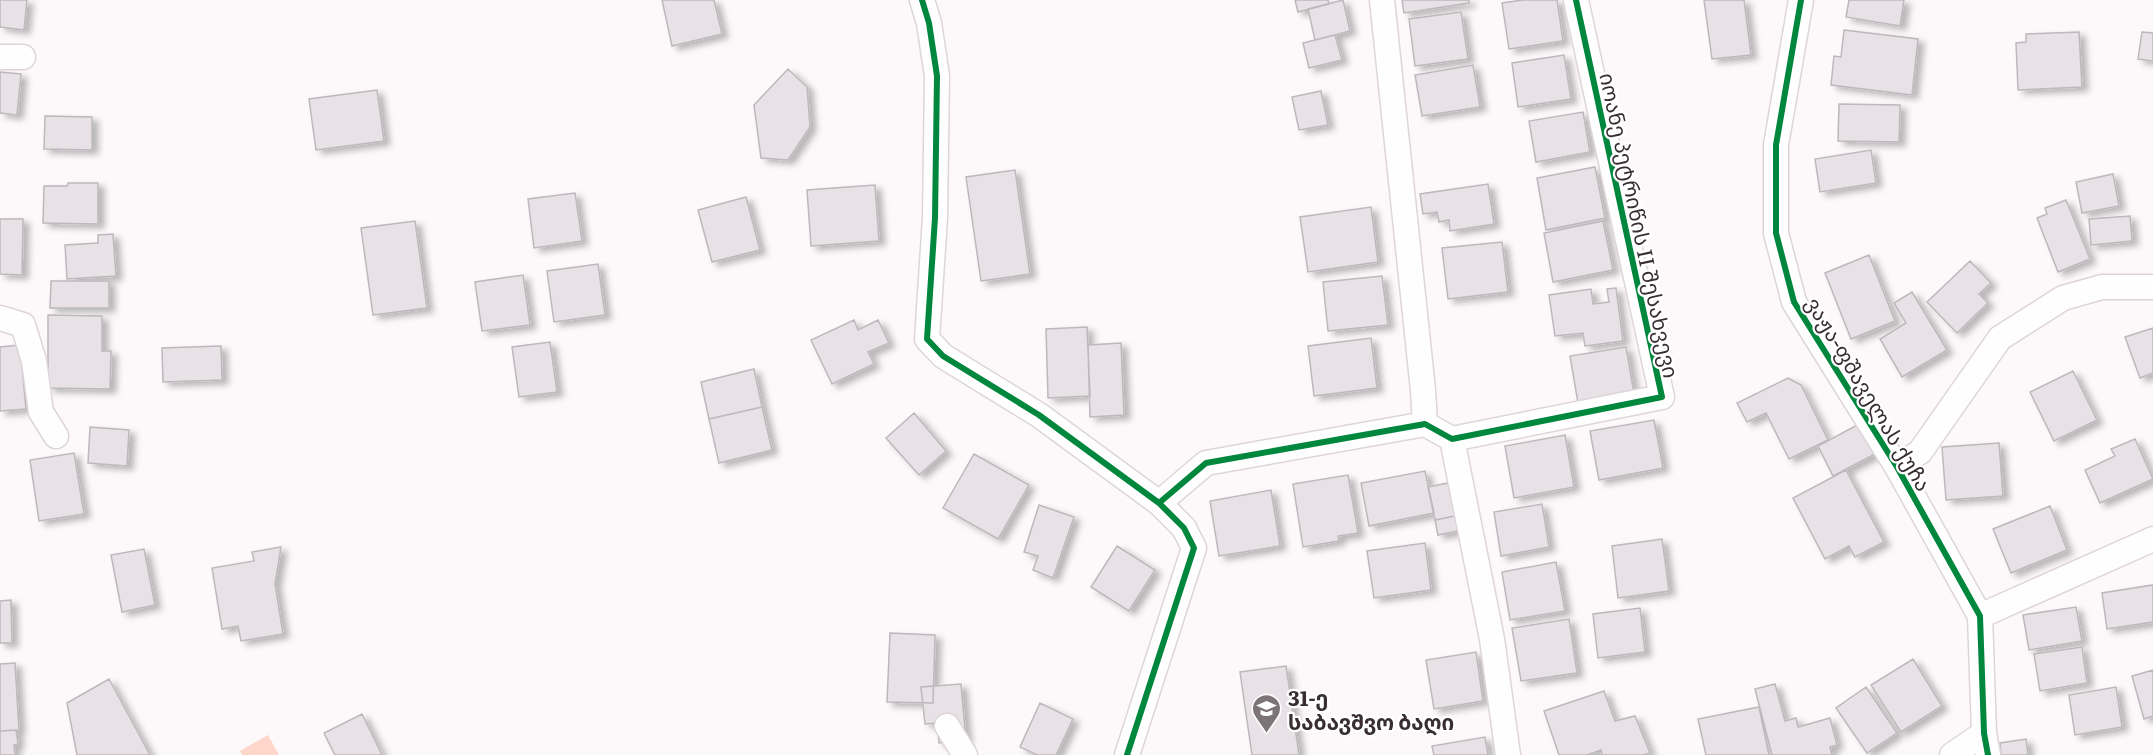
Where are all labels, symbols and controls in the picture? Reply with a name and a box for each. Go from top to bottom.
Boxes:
street label: იოანე პეტრიწის II შესახვევი [1593,69,1689,381]
street label: ვაჟა-ფშაველას ქუჩა [1800,290,1940,496]
place label: 31-ე საბავშვო ბაღი [1288,681,1454,736]
school or university icon: 31-ე საბავშვო ბაღი [1251,692,1283,734]

